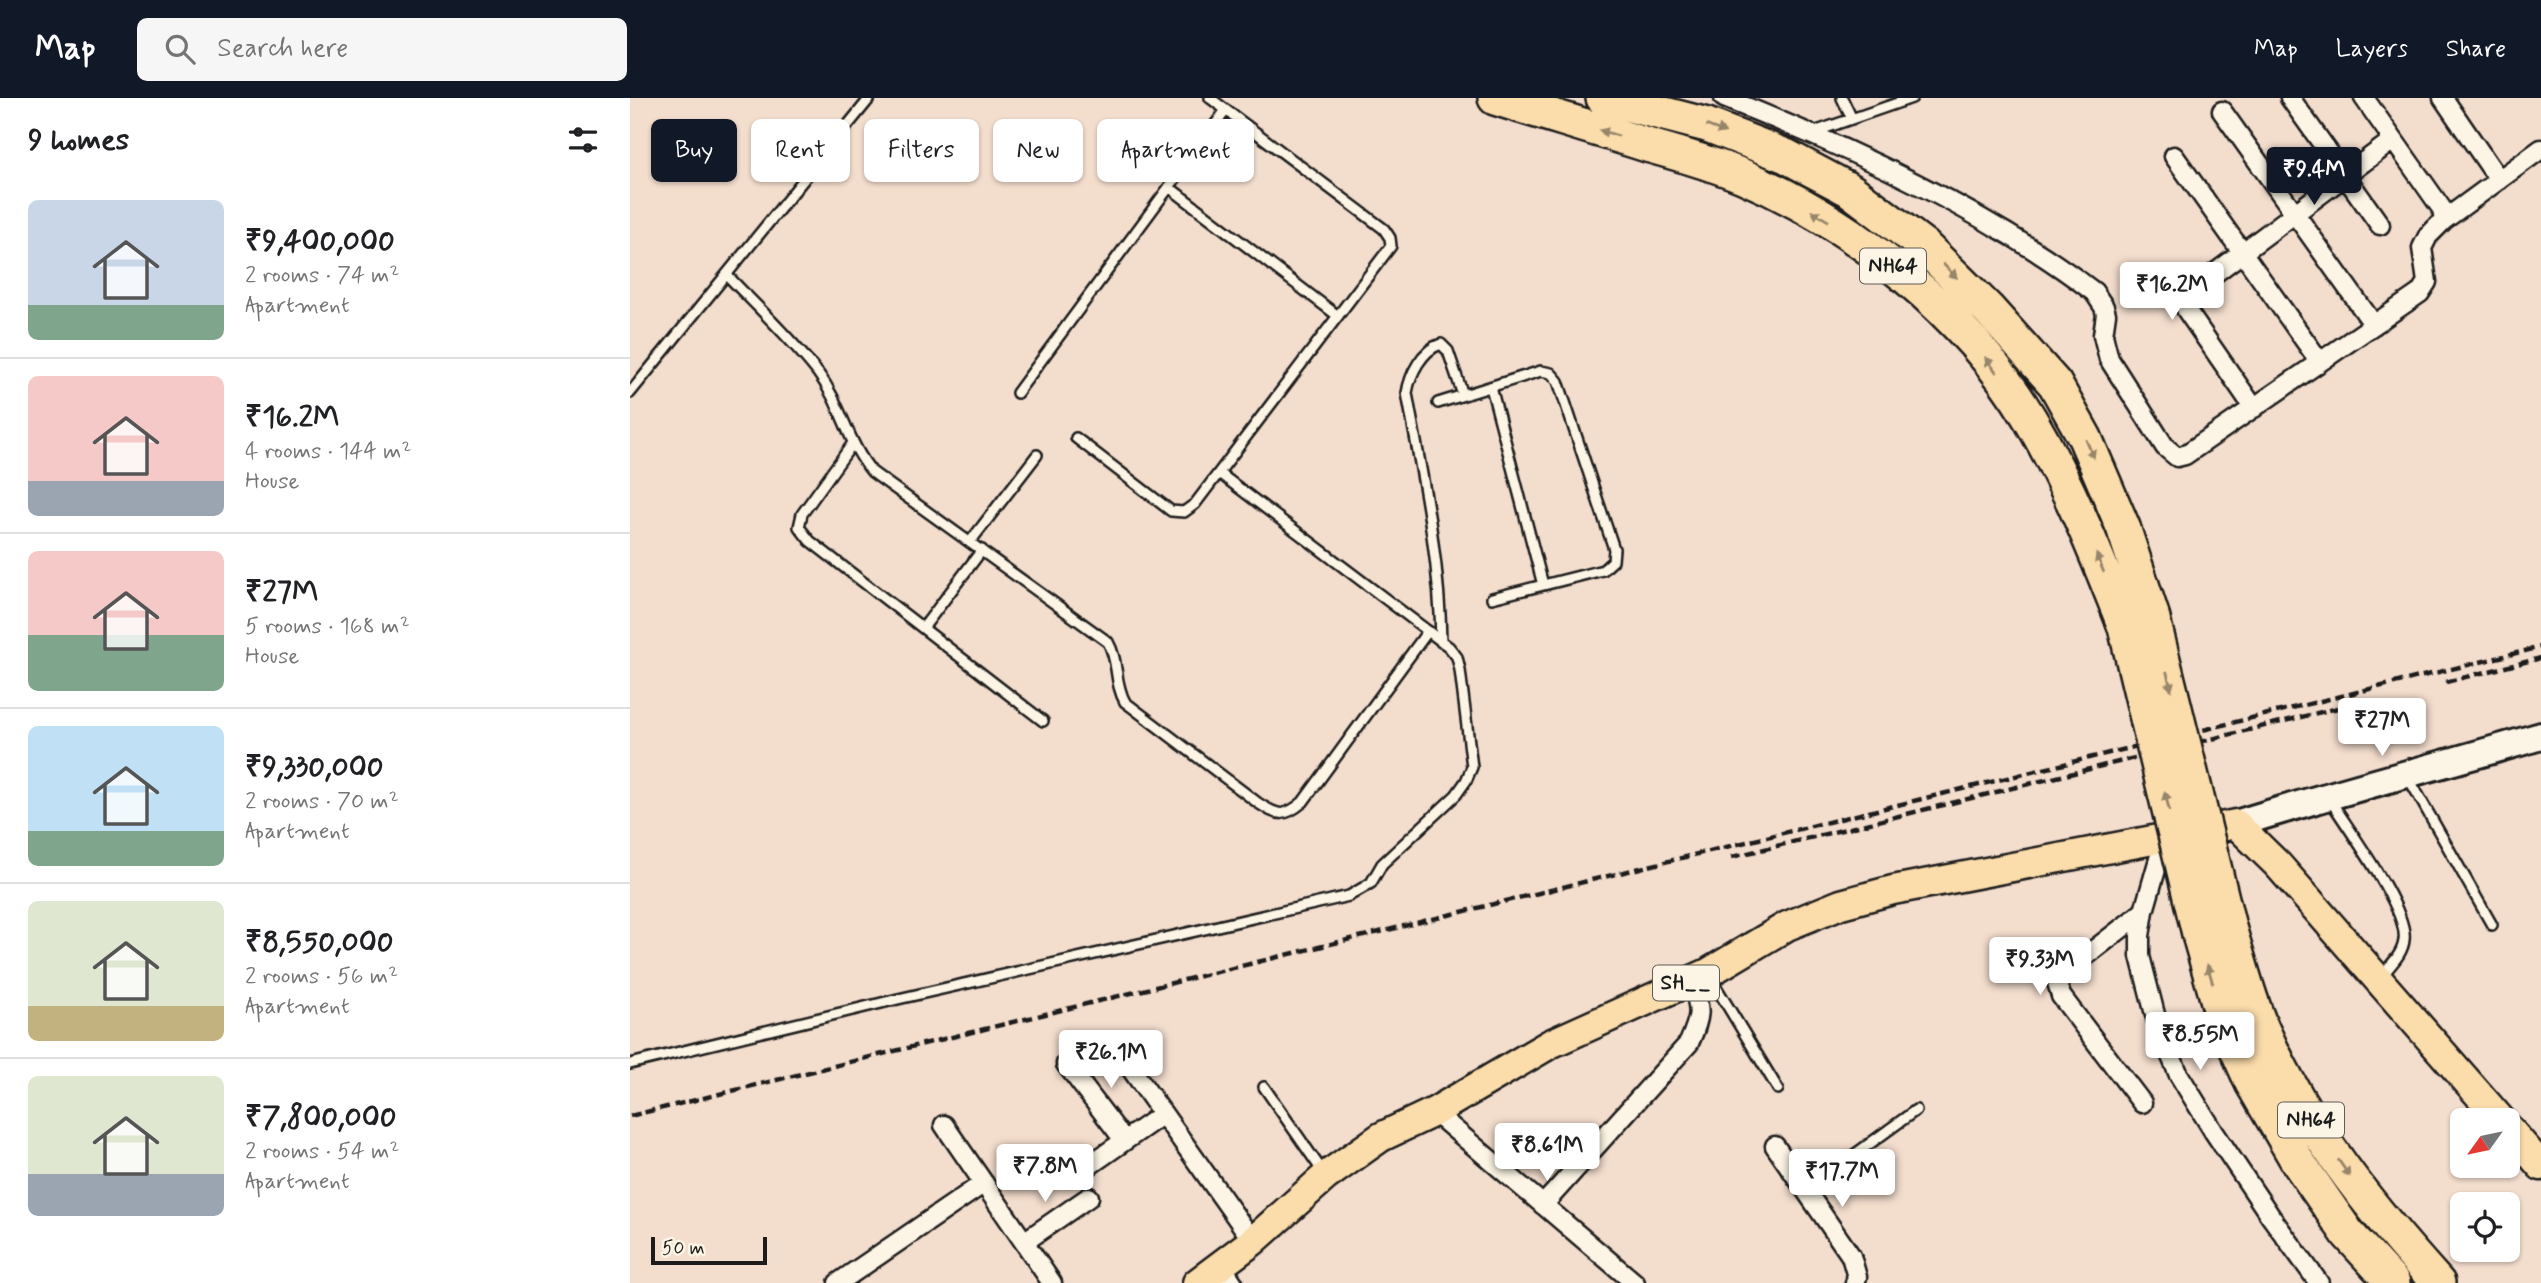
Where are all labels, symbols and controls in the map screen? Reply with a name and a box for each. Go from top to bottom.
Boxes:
search box [137,18,627,81]
text: Map [35,27,95,71]
icon: search [161,30,199,68]
text: Search here [217,32,348,66]
text: Map [2254,34,2298,65]
text: Layers [2336,34,2408,65]
text: Share [2446,34,2506,65]
chip: Buy [651,119,737,182]
chip: Rent [751,119,850,182]
chip: Filters [864,119,979,182]
chip: New [993,119,1083,182]
chip: Apartment [1097,119,1254,182]
text: 9 homes [28,121,129,160]
icon: filters [564,121,602,159]
one-way arrow [1706,124,1727,135]
one-way arrow [1599,127,1620,138]
pin: ₹9.4M [2265,148,2363,207]
text: ₹9.4M [2283,155,2345,185]
one-way arrow [1811,210,1830,222]
text: ₹9,400,000 [245,222,395,261]
icon: home [84,228,168,312]
road number: NH64 [1860,248,1926,284]
text: 2 rooms · 74 m² [245,261,400,291]
pin: ₹16.2M [2115,262,2229,322]
one-way arrow [1941,263,1958,280]
text: ₹16.2M [2136,270,2208,300]
text: Apartment [245,291,350,321]
one-way arrow [1983,356,1998,374]
text: ₹16.2M [245,398,339,437]
icon: home [84,404,168,488]
text: 4 rooms · 144 m² [245,437,412,467]
one-way arrow [2085,438,2096,459]
text: House [245,467,299,497]
one-way arrow [2094,553,2105,574]
text: ₹27M [245,573,318,612]
icon: home [84,579,168,663]
text: 5 rooms · 168 m² [245,612,410,642]
text: House [245,642,299,672]
one-way arrow [2164,670,2175,692]
pin: ₹27M [2341,698,2423,758]
text: ₹27M [2354,706,2410,736]
text: ₹9,330,000 [245,748,384,787]
icon: home [84,754,168,838]
text: 2 rooms · 70 m² [245,787,399,817]
one-way arrow [2161,790,2172,812]
text: Apartment [245,817,350,847]
text: ₹8,550,000 [245,923,393,962]
icon: home [84,929,168,1013]
pin: ₹9.33M [1983,937,2097,997]
text: ₹9.33M [2005,945,2075,975]
text: 2 rooms · 56 m² [245,962,398,992]
one-way arrow [2205,964,2215,985]
road number: SH__ [1653,966,1719,1001]
text: Apartment [245,992,350,1022]
pin: ₹8.55M [2143,1012,2257,1072]
text: ₹8.55M [2161,1020,2239,1050]
pin: ₹26.1M [1054,1030,1168,1090]
text: ₹26.1M [1075,1038,1147,1068]
text: ₹7,800,000 [245,1098,397,1137]
road number: NH64 [2278,1102,2344,1138]
icon: home [84,1104,168,1188]
north arrow [2450,1108,2520,1178]
map controls [2450,1108,2520,1262]
pin: ₹8.61M [1490,1124,1604,1183]
text: ₹8.61M [1511,1131,1583,1161]
text: 2 rooms · 54 m² [245,1137,399,1167]
pin: ₹7.8M [996,1144,1094,1204]
pin: ₹17.7M [1785,1150,1899,1209]
text: ₹7.8M [1012,1152,1078,1182]
text: ₹17.7M [1805,1157,1879,1187]
one-way arrow [2337,1159,2351,1177]
text: Apartment [245,1167,350,1197]
button: locate [2450,1192,2520,1262]
scale bar [651,1234,766,1266]
text: 50 m [662,1236,705,1261]

